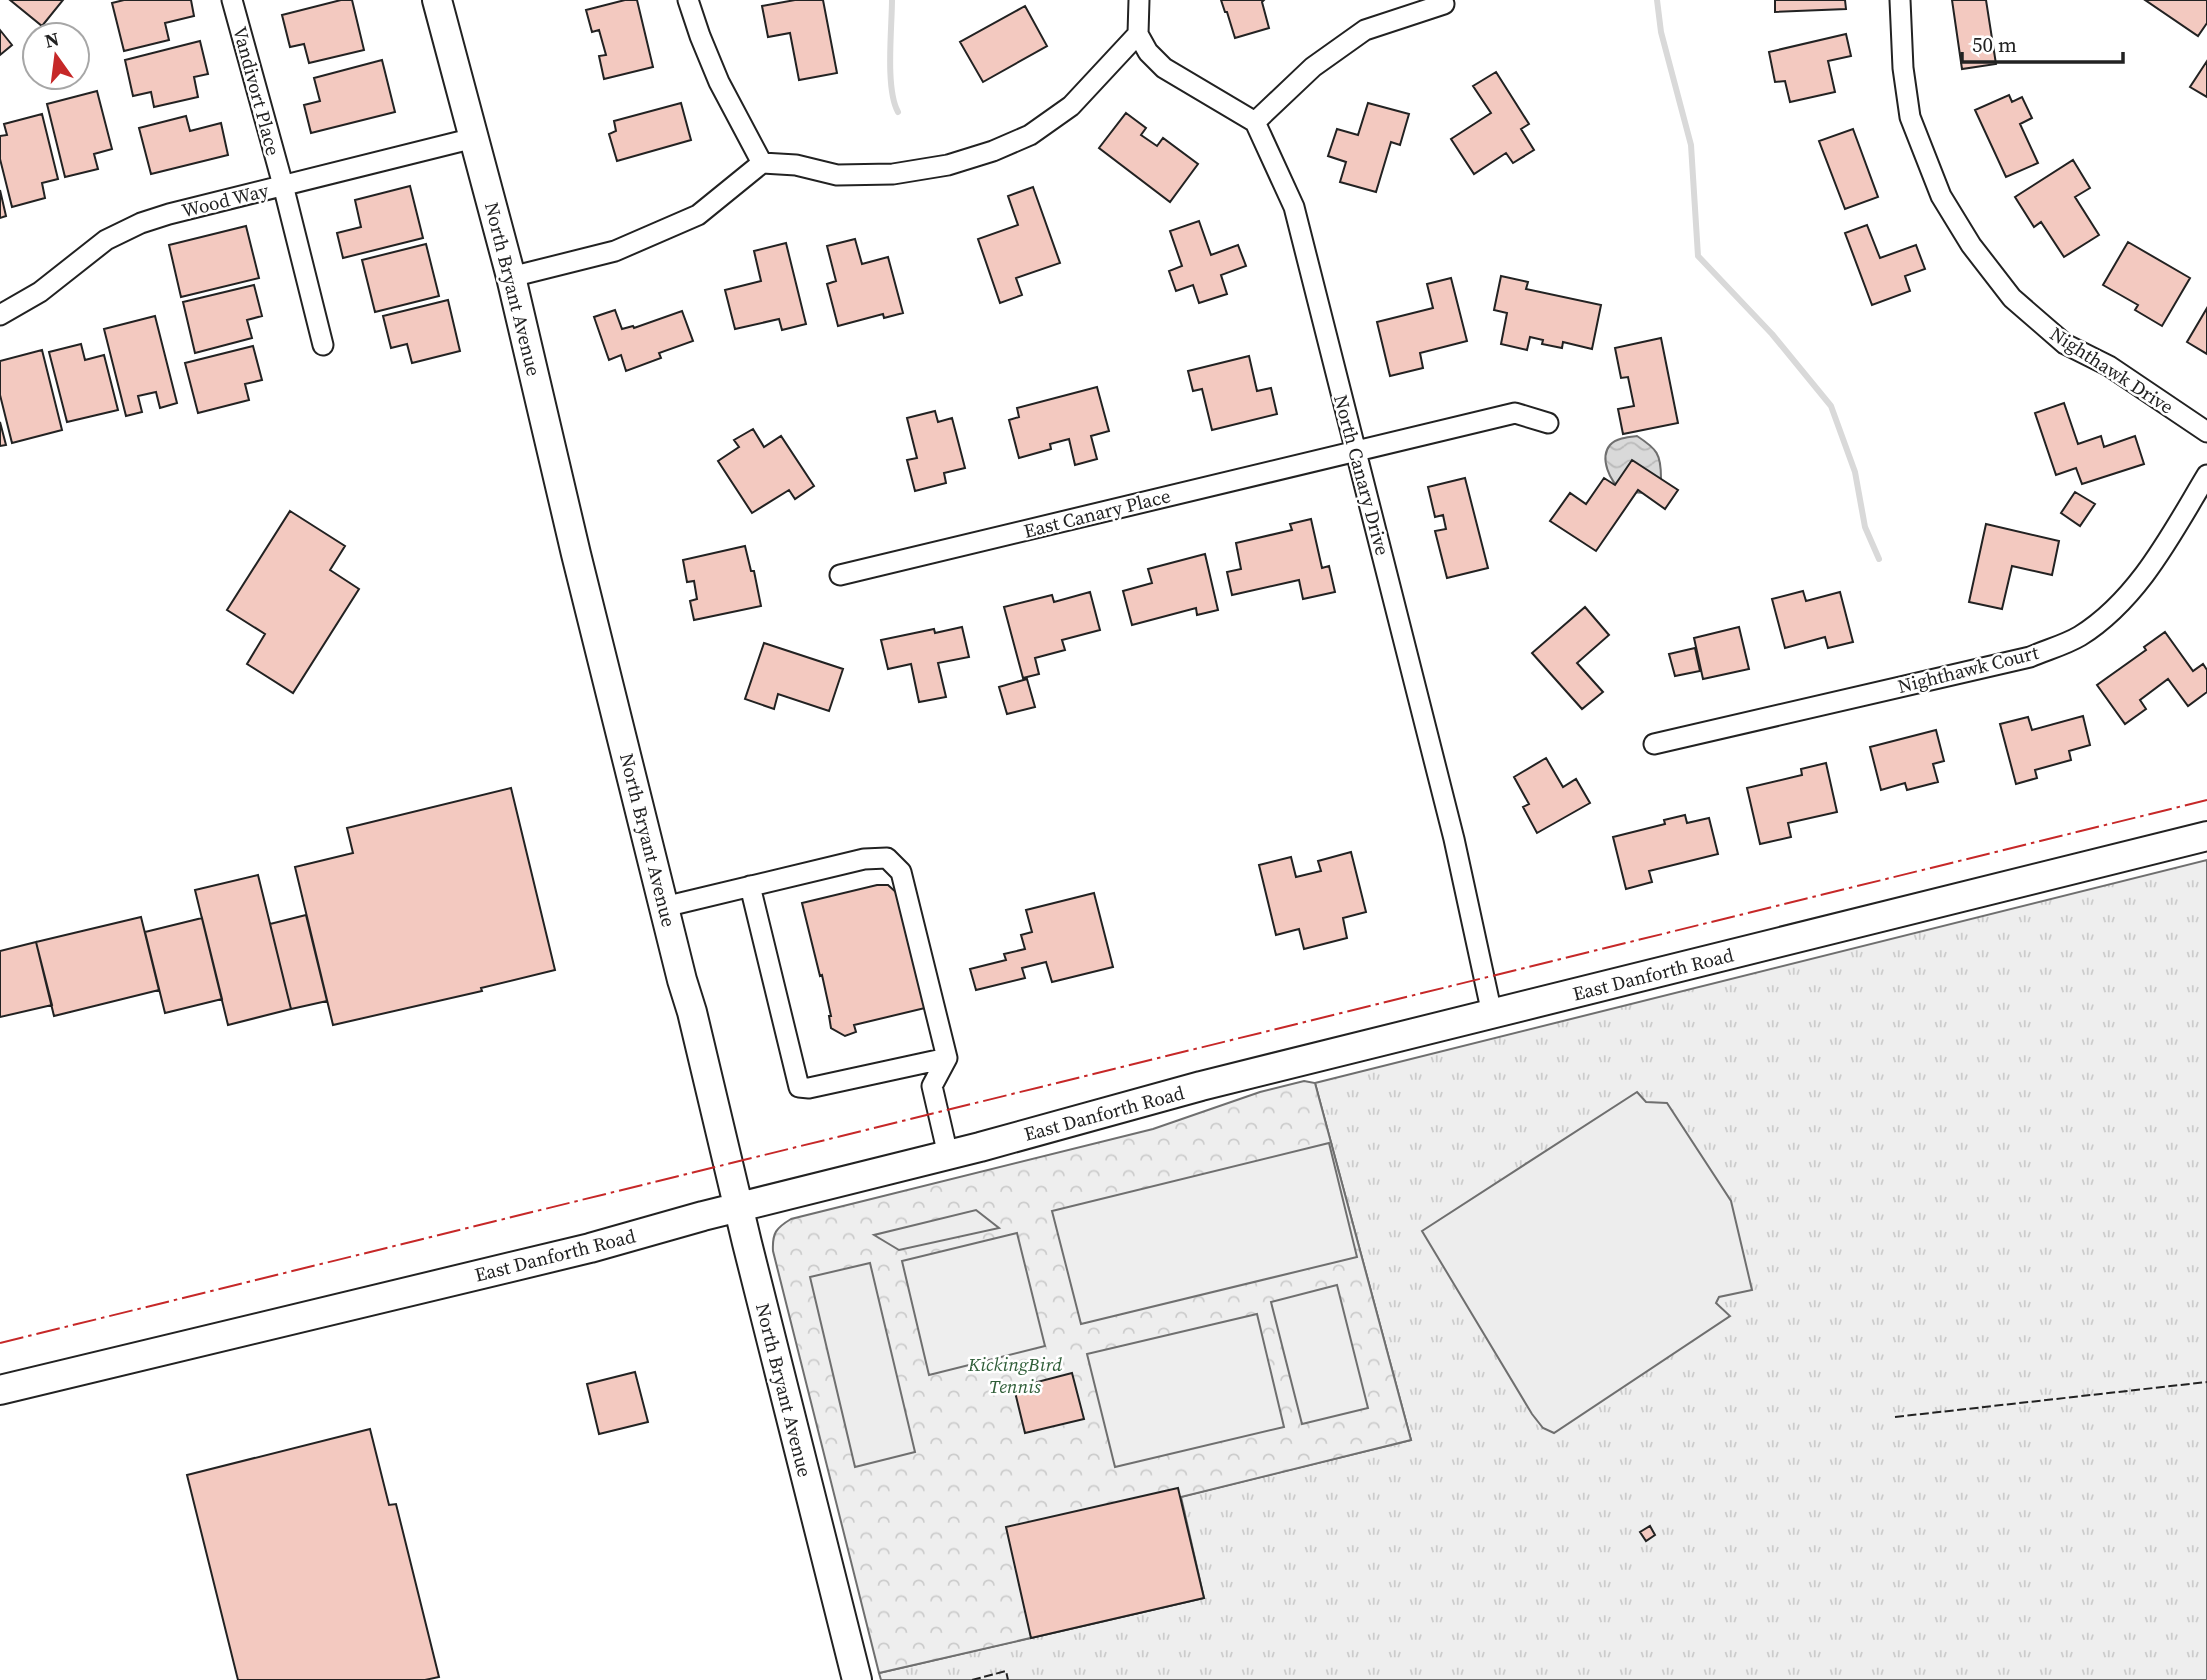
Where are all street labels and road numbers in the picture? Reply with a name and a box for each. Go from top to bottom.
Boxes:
street label: Vandivort Place [227,24,287,158]
street label: Wood Way [179,177,271,223]
street label: North Bryant Avenue [479,199,547,379]
street label: Nighthawk Drive [2045,320,2179,420]
street label: North Canary Drive [1328,392,1396,558]
street label: East Canary Place [1021,482,1173,544]
street label: Nighthawk Court [1895,639,2042,699]
street label: North Bryant Avenue [614,750,682,930]
street label: East Danforth Road [1570,941,1736,1007]
street label: East Danforth Road [1021,1079,1187,1147]
street label: East Danforth Road [472,1222,638,1288]
street label: North Bryant Avenue [750,1300,818,1480]

